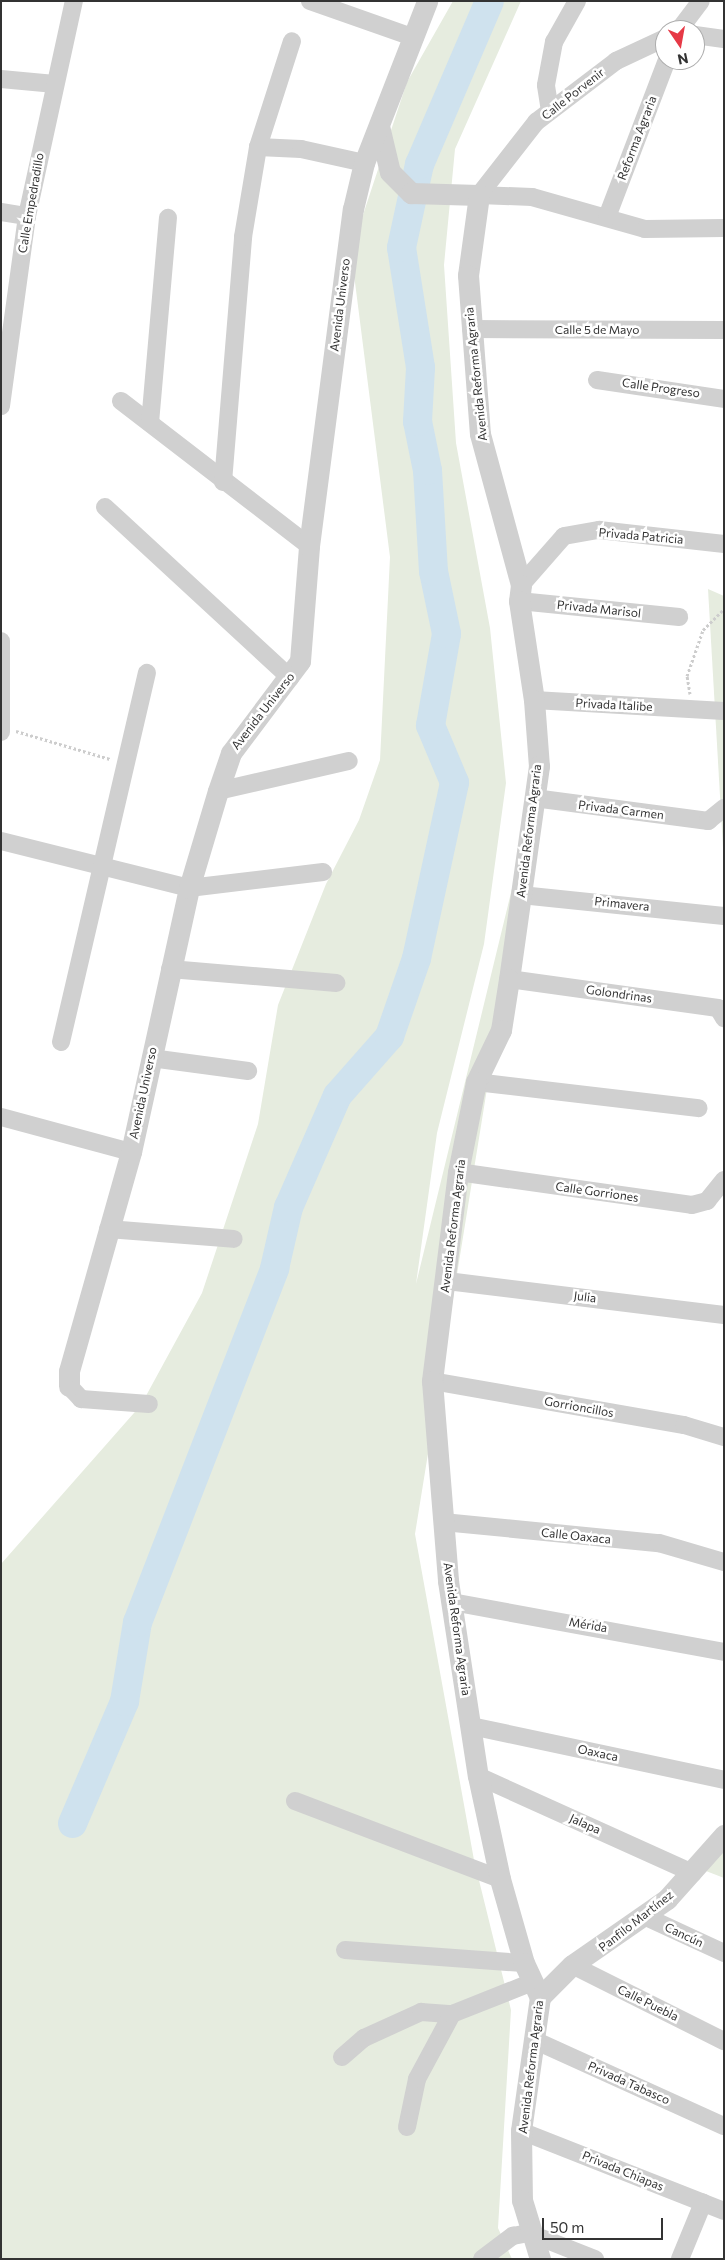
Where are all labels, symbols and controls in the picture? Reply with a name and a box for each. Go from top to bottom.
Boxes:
north arrow [655,20,705,70]
text: N [676,50,690,69]
street label: Calle Porvenir [539,65,607,123]
street label: Reforma Agraria [614,94,660,182]
street label: Calle Empedradillo [15,152,47,254]
street label: Avenida Universo [327,258,353,352]
street label: Avenida Reforma Agraria [462,306,490,442]
street label: Calle 5 de Mayo [555,323,639,337]
street label: Calle Progreso [621,375,701,401]
street label: Privada Patricia [598,525,684,547]
street label: Privada Marisol [556,597,642,621]
street label: Avenida Universo [228,670,298,752]
street label: Privada Italibe [575,696,653,714]
street label: Avenida Reforma Agraria [514,763,544,899]
street label: Privada Carmen [577,798,665,822]
street label: Primavera [594,894,650,914]
street label: Golondrinas [585,982,653,1006]
street label: Avenida Universo [126,1046,160,1140]
street label: Avenida Reforma Agraria [438,1158,468,1294]
street label: Calle Gorriones [555,1179,639,1205]
street label: Julia [573,1288,597,1306]
street label: Gorrioncillos [543,1394,615,1420]
street label: Calle Oaxaca [540,1525,612,1547]
street label: Avenida Reforma Agraria [441,1561,473,1697]
street label: Mérida [568,1615,608,1635]
street label: Oaxaca [576,1742,620,1764]
street label: Jalapa [567,1811,603,1837]
street label: Panfilo Martínez [596,1887,676,1955]
street label: Cancún [662,1920,706,1950]
street label: Calle Puebla [615,1982,681,2024]
street label: Avenida Reforma Agraria [516,1999,546,2135]
street label: Privada Tabasco [586,2059,672,2107]
street label: Privada Chiapas [580,2148,666,2194]
scale bar [545,2208,666,2240]
text: 50 m [550,2218,584,2236]

